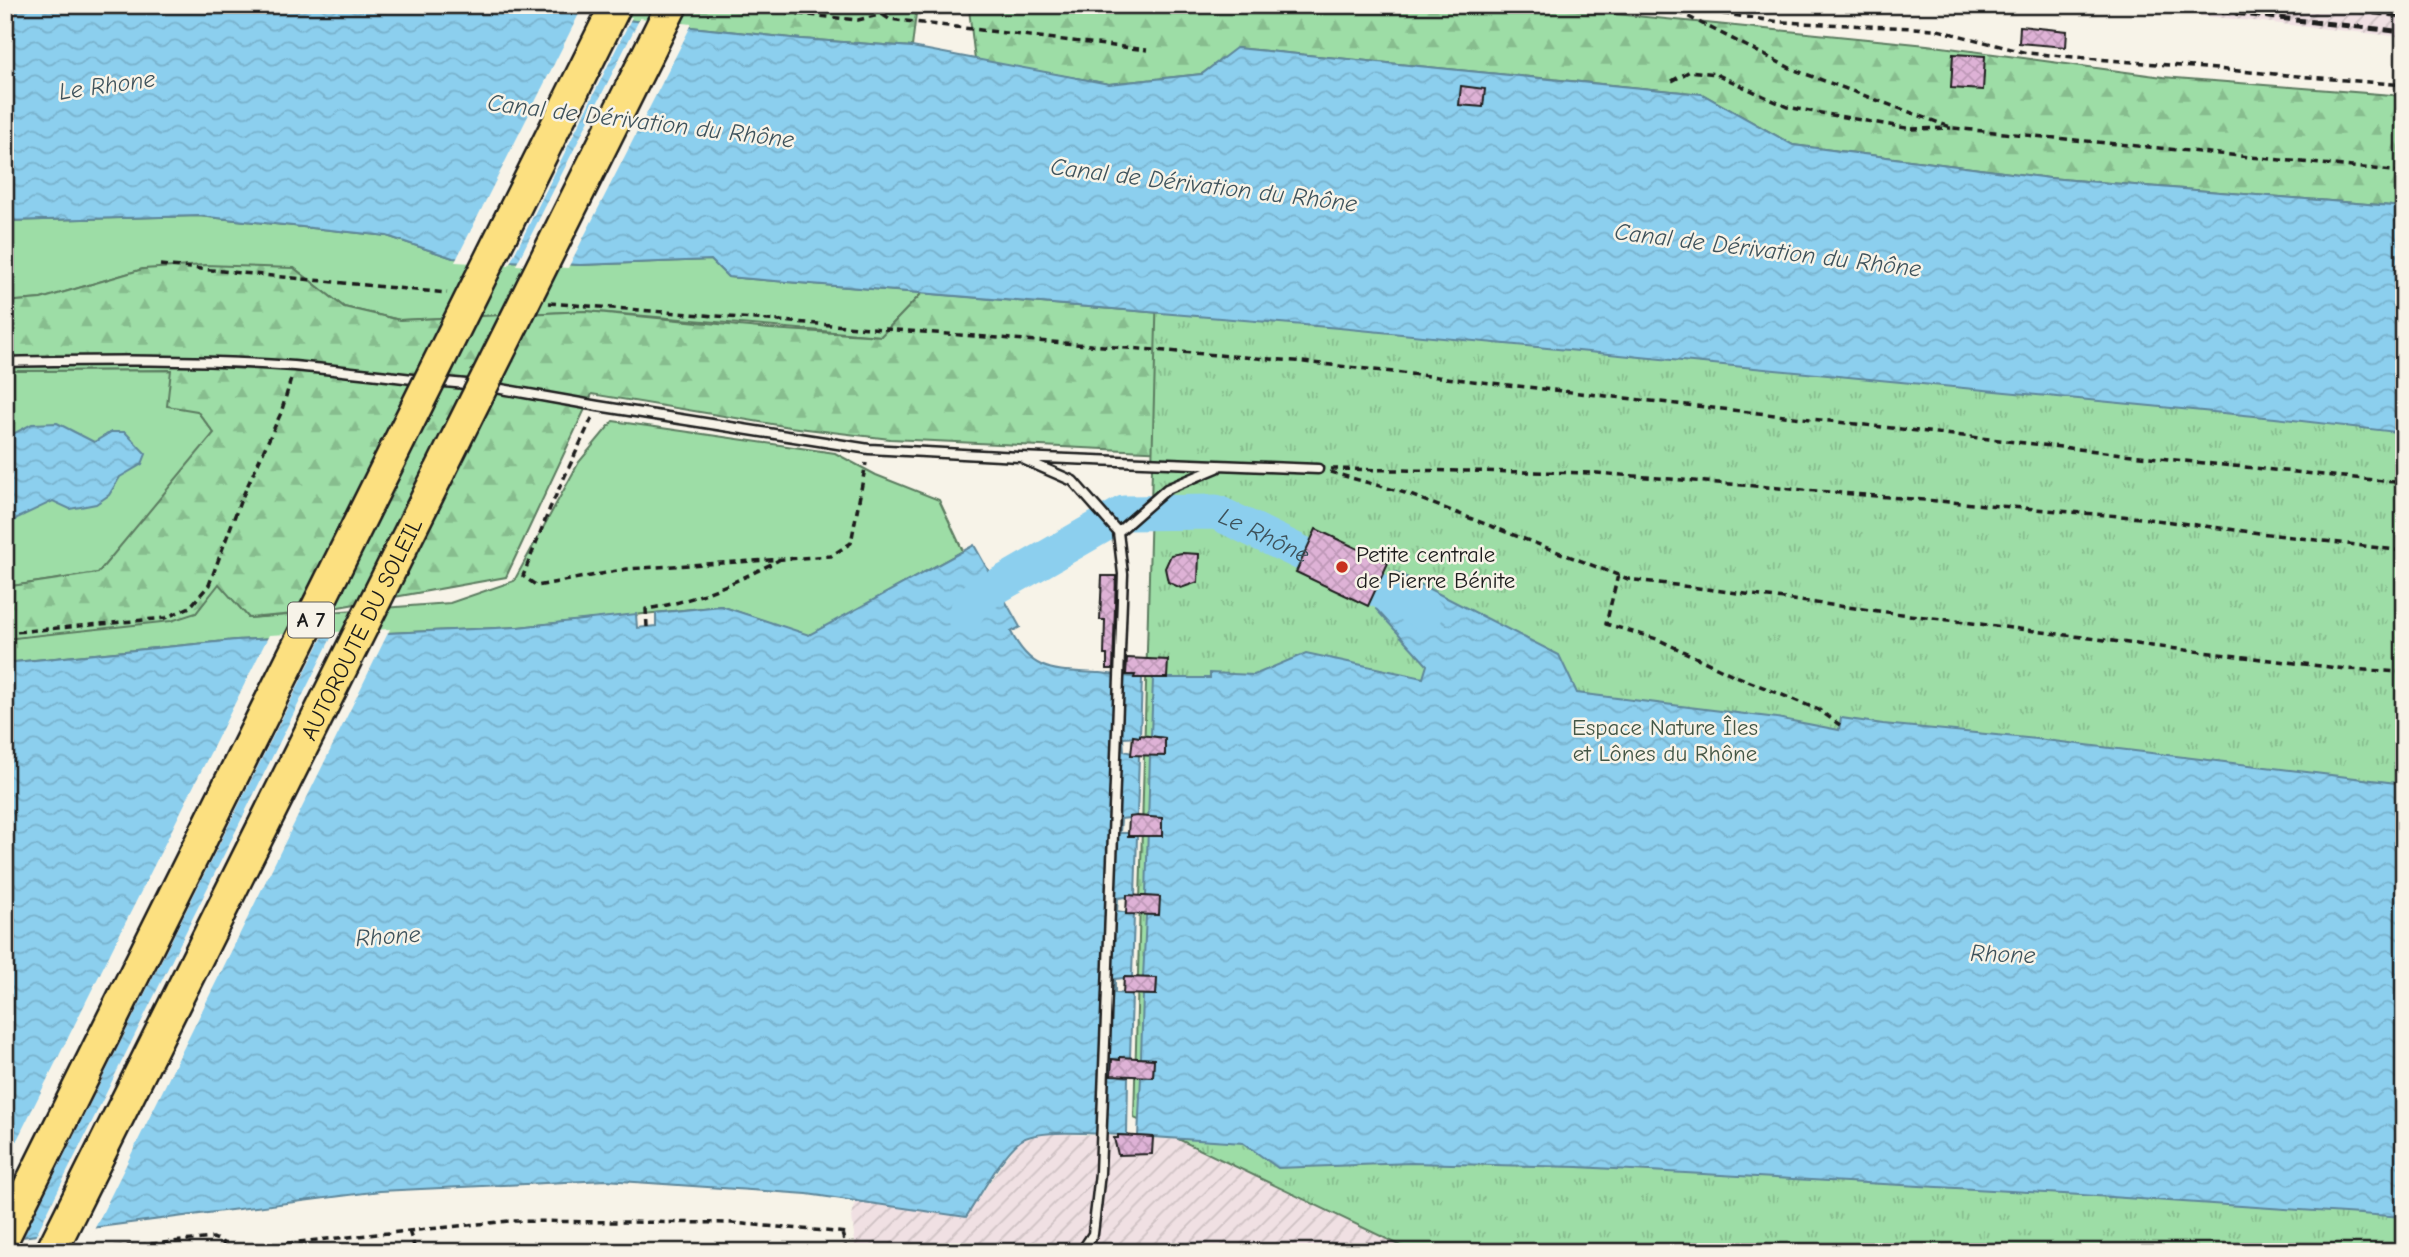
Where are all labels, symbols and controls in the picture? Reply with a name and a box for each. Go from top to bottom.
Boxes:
water label: Le Rhone [57,64,157,106]
water label: Canal de Dérivation du Rhône [486,88,796,154]
water label: Canal de Dérivation du Rhône [1049,152,1359,218]
water label: Canal de Dérivation du Rhône [1613,217,1923,283]
water label: Le Rhône [1215,502,1314,569]
street label: AUTOROUTE DU SOLEIL [295,513,428,744]
place label: Petite centrale de Pierre Bénite [1356,541,1515,594]
marker: Petite centrale de Pierre Bénite [1334,559,1350,575]
road number: A 7 [288,602,334,638]
park label: Espace Nature Îles et Lônes du Rhône [1572,714,1758,767]
water label: Rhone [354,920,422,952]
water label: Rhone [1970,939,2036,969]

